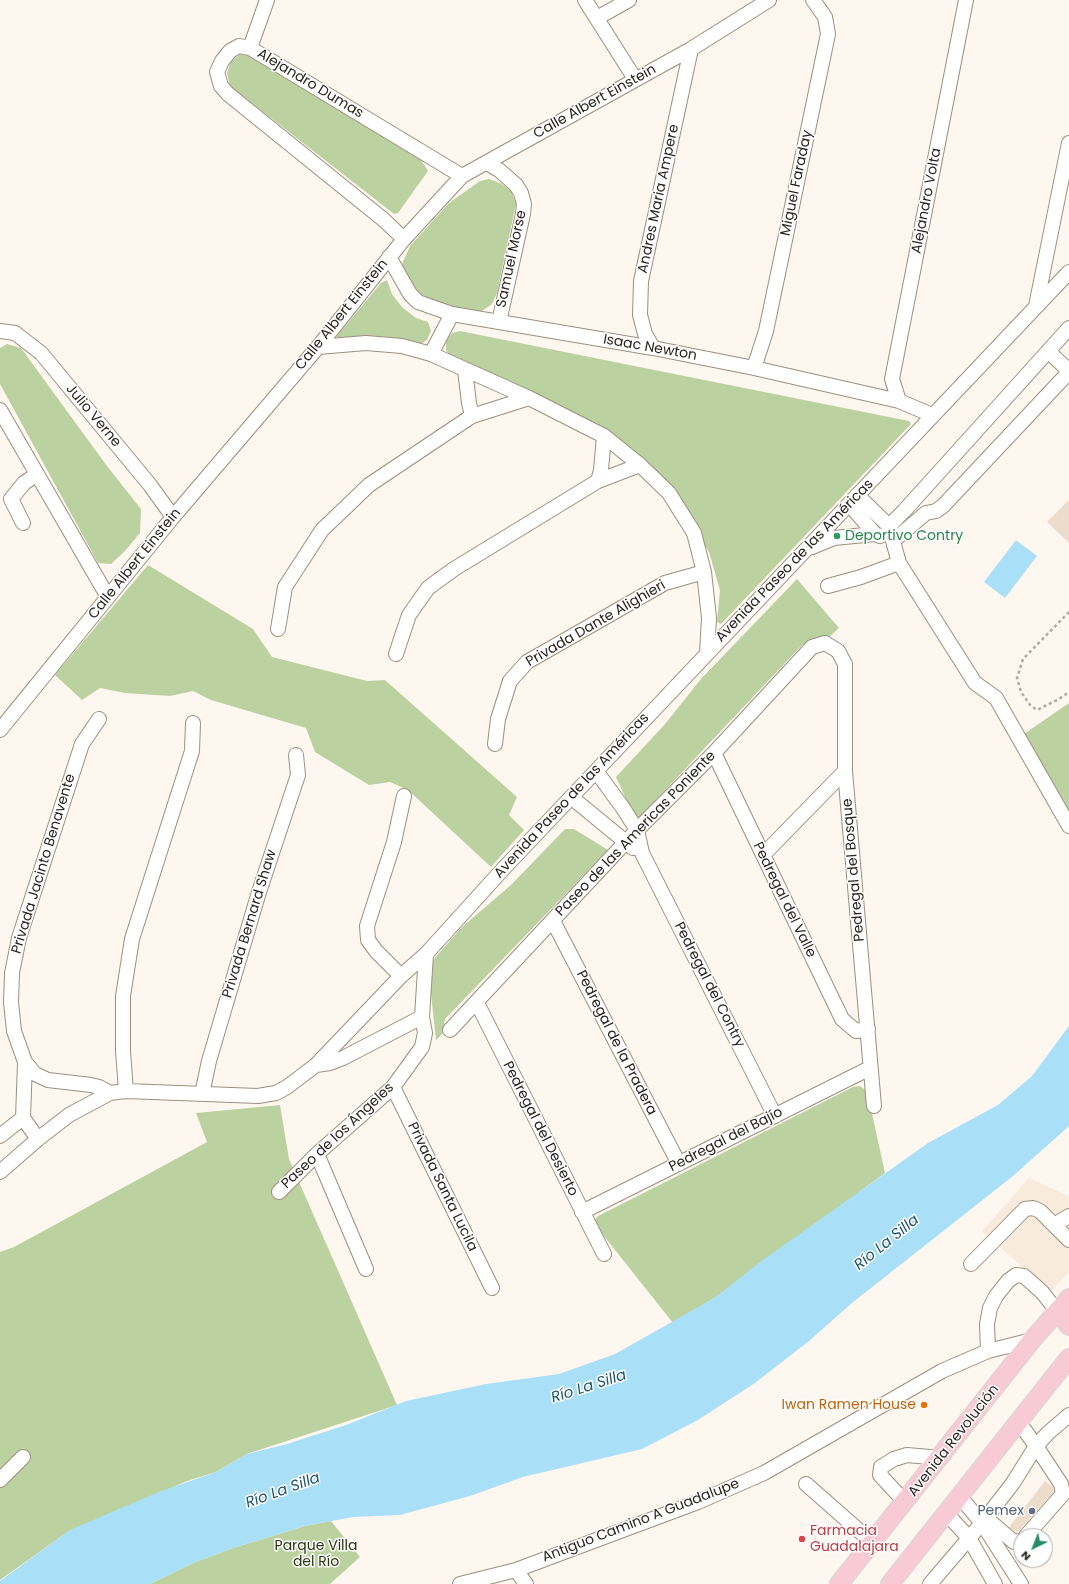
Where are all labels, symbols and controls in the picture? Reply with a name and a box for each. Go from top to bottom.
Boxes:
street label: Alejandro Dumas [254,46,366,122]
street label: Calle Albert Einstein [531,61,659,143]
street label: Andres Maria Ampere [635,123,683,275]
street label: Miguel Faraday [778,129,816,237]
street label: Alejandro Volta [909,147,945,255]
street label: Samuel Morse [493,209,531,309]
street label: Calle Albert Einstein [292,256,392,374]
street label: Isaac Newton [602,331,698,365]
street label: Julio Verne [62,381,124,451]
street label: Avenida Paseo de las Américas [713,476,877,646]
street label: Calle Albert Einstein [85,505,185,623]
place label: Deportivo Contry [845,528,963,544]
marker: Deportivo Contry [832,531,842,541]
street label: Privada Dante Alighieri [523,577,669,671]
street label: Avenida Paseo de las Américas [491,710,653,882]
street label: Paseo de las Americas Poniente [552,748,720,920]
street label: Privada Jacinto Benavente [9,772,79,956]
street label: Pedregal del Bosque [839,798,869,942]
street label: Pedregal del Valle [749,840,819,960]
street label: Privada Bernard Shaw [219,848,281,1000]
street label: Pedregal del Contry [670,919,748,1051]
street label: Pedregal de la Pradera [572,968,660,1118]
street label: Pedregal del Desierto [499,1059,581,1199]
street label: Paseo de los Ángeles [278,1080,398,1192]
street label: Pedregal del Bajío [666,1104,786,1176]
street label: Privada Santa Lucila [403,1120,481,1254]
water label: Río La Silla [851,1211,923,1275]
water label: Río La Silla [549,1366,629,1408]
street label: Avenida Revolución [905,1382,1003,1500]
place label: Iwan Ramen House [782,1397,916,1413]
marker: Iwan Ramen House [919,1400,929,1410]
water label: Río La Silla [243,1469,323,1513]
street label: Antiguo Camino A Guadalupe [540,1476,742,1566]
place label: Pemex [977,1503,1024,1519]
marker: Pemex [1027,1506,1037,1516]
place label: Farmacia Guadalajara [810,1523,899,1556]
north arrow [1013,1528,1053,1568]
marker: Farmacia Guadalajara [797,1534,807,1544]
park label: Parque Villa del Río [275,1538,357,1570]
text: N [1017,1547,1034,1565]

